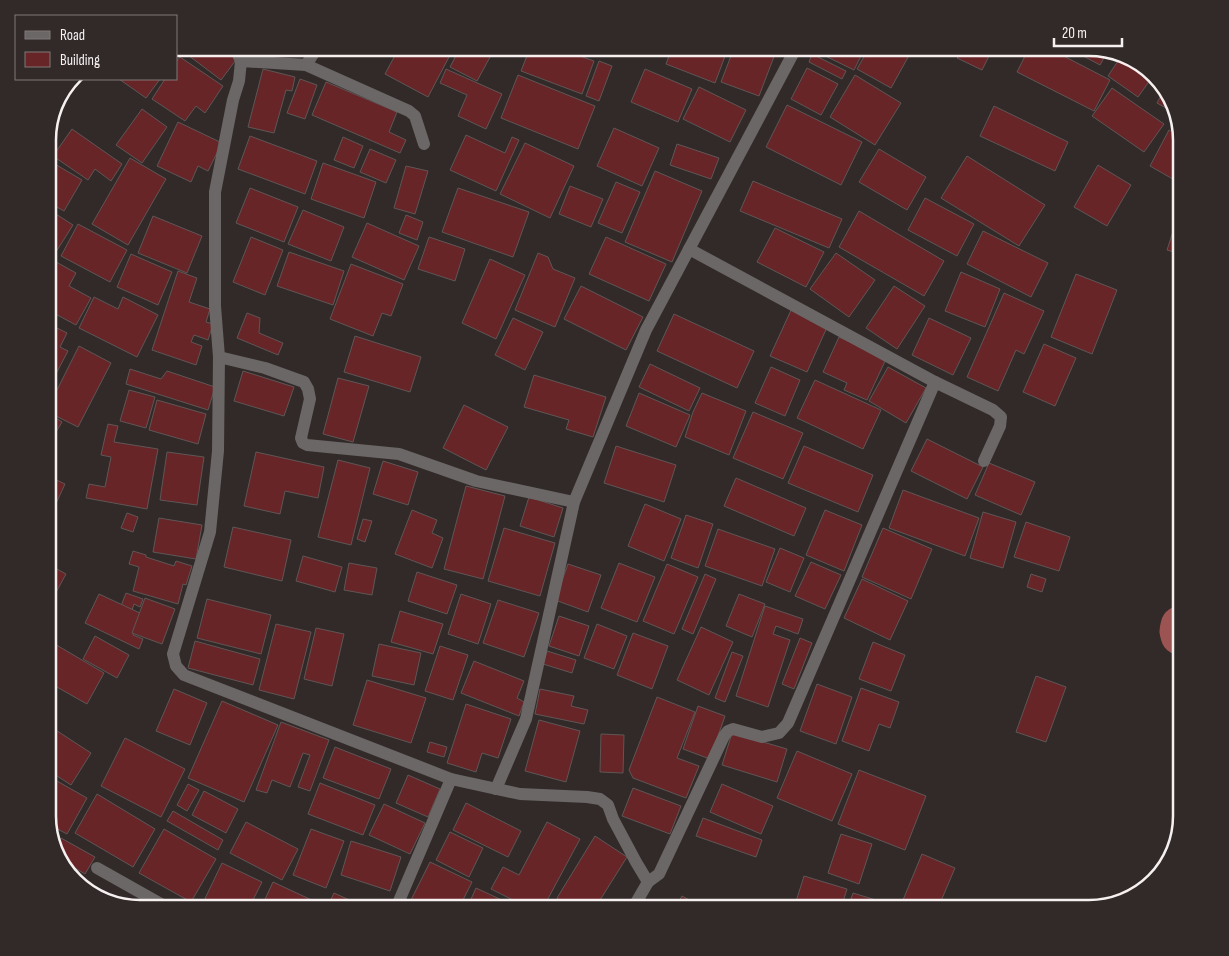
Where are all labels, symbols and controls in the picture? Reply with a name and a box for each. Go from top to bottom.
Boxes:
legend [15,15,178,80]
scale bar [1054,15,1122,47]
text: 20 m [1062,24,1087,43]
text: Road [60,26,85,45]
text: Building [60,51,100,70]

